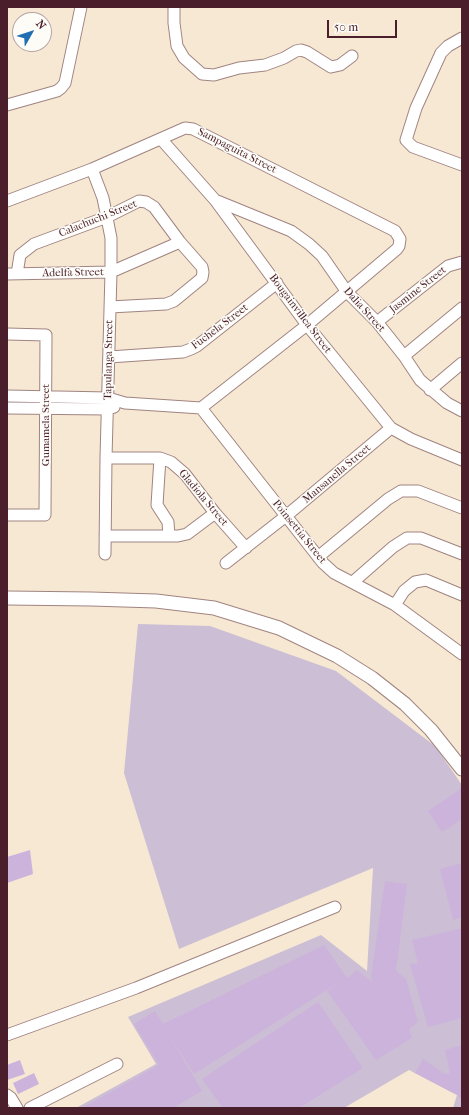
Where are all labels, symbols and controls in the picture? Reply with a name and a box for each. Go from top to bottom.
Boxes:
north arrow [12,12,52,52]
scale bar [329,12,399,38]
text: N [33,17,49,32]
text: 50 m [334,20,358,34]
street label: Sampaguita Street [195,125,279,177]
street label: Calachuchi Street [57,197,139,241]
street label: Jasmine Street [387,264,449,316]
street label: Adelfa Street [42,266,104,280]
street label: Bougainvillea Street [266,272,334,356]
street label: Dalia Street [340,285,388,335]
street label: Fuchela Street [189,301,251,353]
street label: Tapulanga Street [102,320,116,400]
street label: Gumamela Street [39,384,53,466]
street label: Mansanella Street [300,442,374,506]
street label: Gladiola Street [175,467,231,529]
street label: Poinsettia Street [269,497,329,567]

